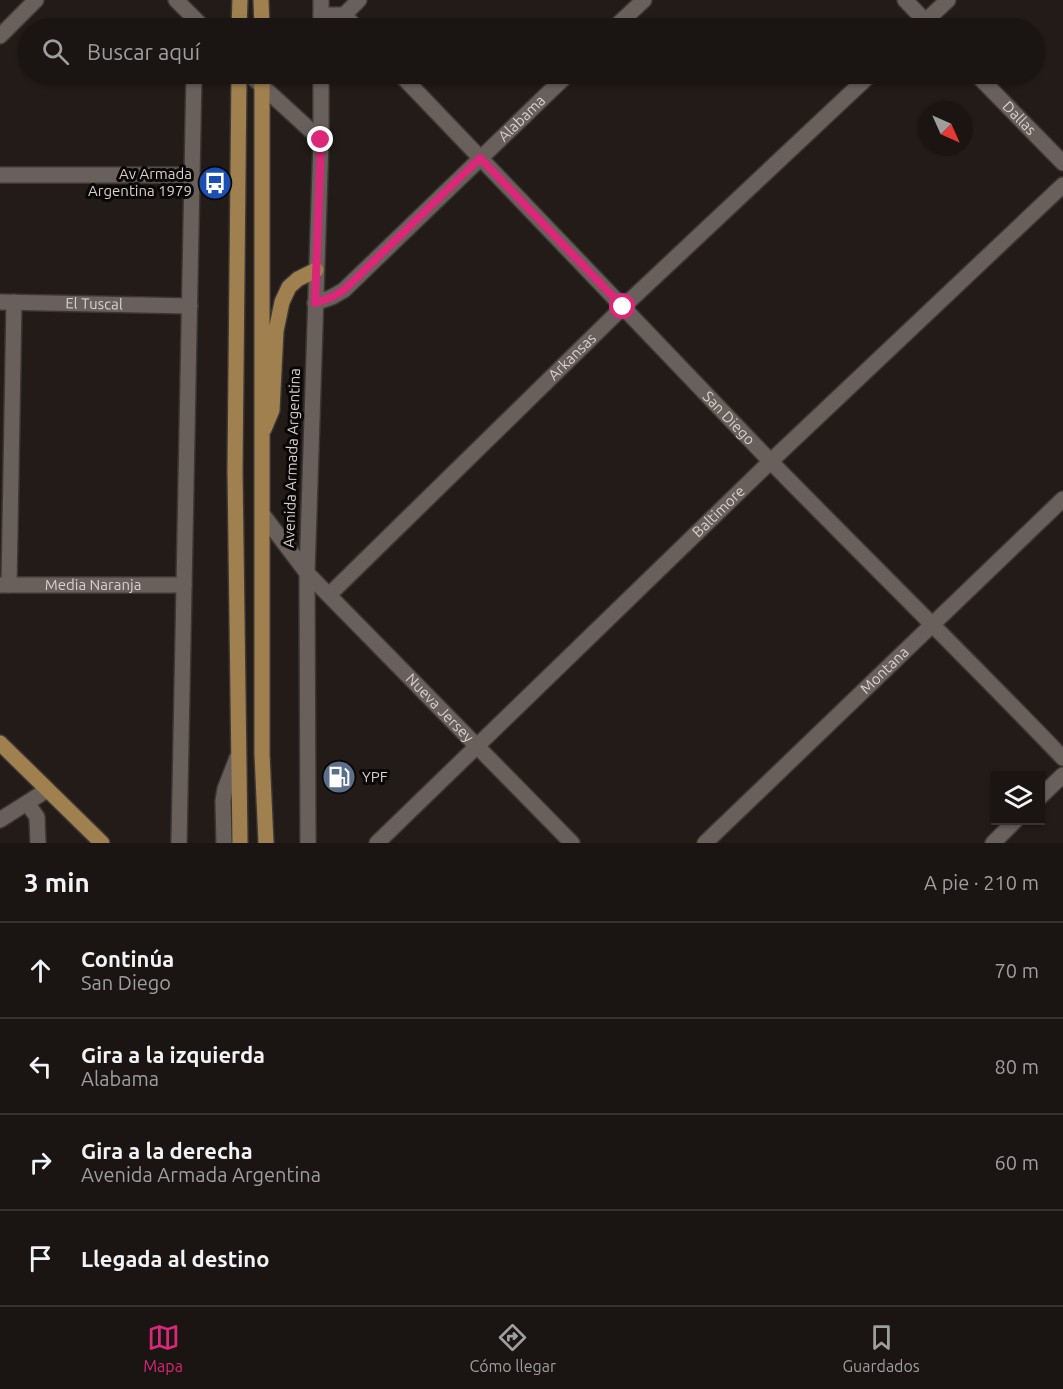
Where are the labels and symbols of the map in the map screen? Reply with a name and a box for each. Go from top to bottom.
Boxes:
street label: Alabama [495,92,549,145]
street label: Dallas [999,98,1040,138]
north arrow [919,102,973,156]
route end [307,126,333,152]
place label: Av Armada Argentina 1979 [88,165,192,199]
bus stop icon: Av Armada Argentina 1979 [197,165,233,201]
route start [609,293,635,319]
street label: El Tuscal [65,294,123,313]
street label: Arkansas [544,329,599,384]
street label: Avenida Armada Argentina [280,368,303,548]
street label: San Diego [699,388,759,448]
street label: Baltimore [689,482,748,541]
street label: Media Naranja [45,576,141,593]
street label: Montana [857,643,912,697]
street label: Nueva Jersey [402,670,477,746]
fuel station icon: YPF [321,759,357,795]
place label: YPF [362,768,388,785]

